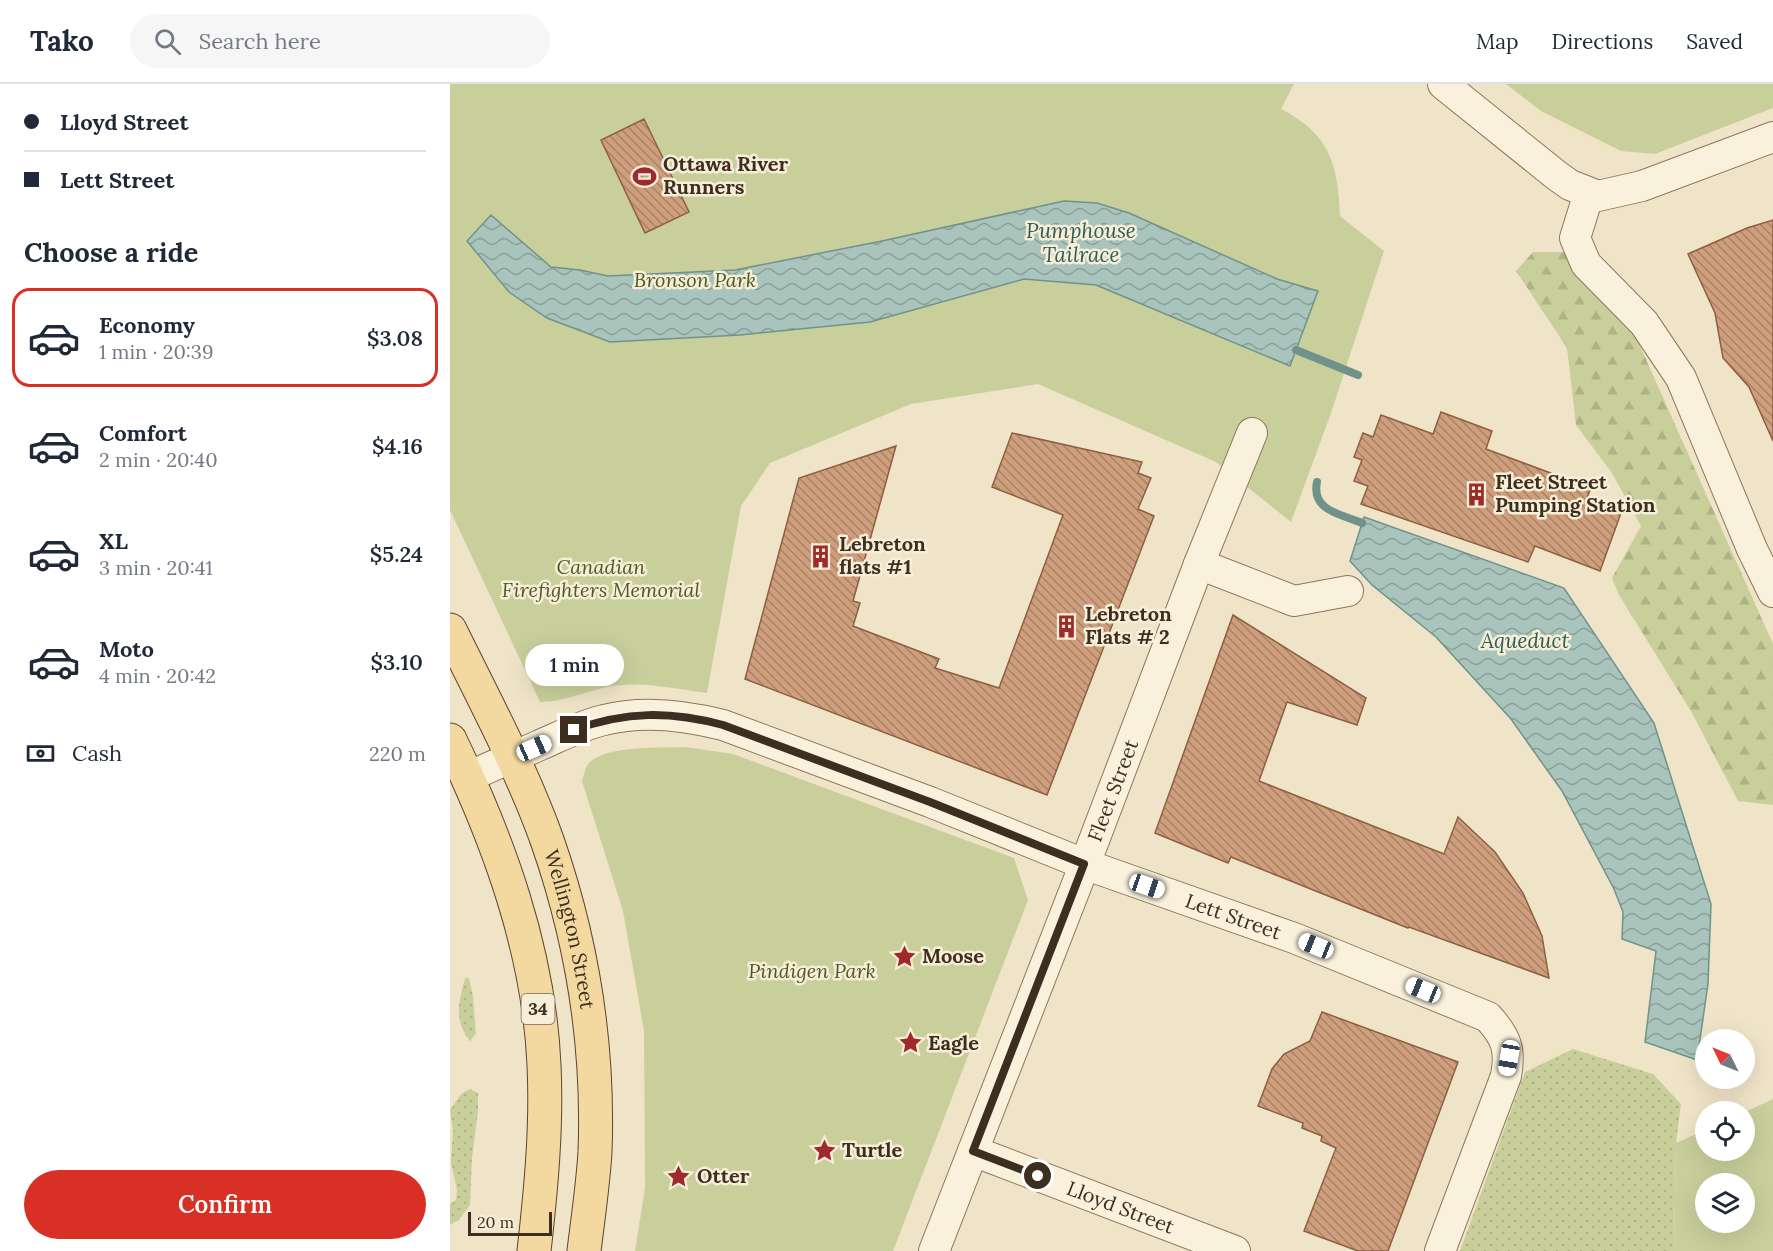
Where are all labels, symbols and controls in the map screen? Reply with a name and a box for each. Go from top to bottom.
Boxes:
search box [130,14,550,68]
text: Tako [30,23,94,59]
icon: search [151,25,184,58]
text: Search here [199,27,321,55]
text: Map [1476,28,1519,55]
text: Directions [1552,28,1653,55]
text: Saved [1686,28,1743,55]
text: Lloyd Street [60,108,189,136]
place label: Ottawa River Runners [663,151,788,199]
sports icon: Ottawa River Runners [632,163,658,189]
text: Lett Street [60,166,174,194]
water label: Pumphouse Tailrace [1026,217,1136,268]
text: Choose a ride [24,235,198,269]
park label: Bronson Park [634,267,756,292]
icon: car [27,311,81,365]
text: Economy [99,311,195,339]
text: $3.08 [367,324,423,352]
text: 1 min · 20:39 [99,339,214,364]
icon: car [27,419,81,473]
text: Comfort [99,419,187,447]
text: $4.16 [372,432,423,460]
text: 2 min · 20:40 [99,447,218,472]
place label: Fleet Street Pumping Station [1495,469,1656,517]
building icon: Fleet Street Pumping Station [1464,481,1490,507]
icon: car [27,527,81,581]
text: XL [99,527,128,555]
place label: Lebreton flats #1 [839,531,926,579]
text: $5.24 [370,540,423,568]
building icon: Lebreton flats #1 [808,543,834,569]
park label: Canadian Firefighters Memorial [502,554,701,602]
text: 3 min · 20:41 [99,555,213,580]
place label: Lebreton Flats # 2 [1085,601,1172,649]
building icon: Lebreton Flats # 2 [1054,613,1080,639]
water label: Aqueduct [1480,627,1569,654]
icon: car [27,635,81,689]
text: Moto [99,635,154,663]
callout: 1 min [524,643,624,685]
text: $3.10 [370,648,423,676]
text: 1 min [549,652,600,677]
text: 4 min · 20:42 [99,663,216,688]
route end [560,716,587,743]
car [514,732,554,764]
street label: Fleet Street [1082,735,1143,845]
icon: cash [24,737,57,770]
text: Cash [72,739,122,767]
text: 220 m [369,741,426,766]
street label: Wellington Street [539,846,601,1011]
car [1127,872,1167,900]
street label: Lett Street [1182,888,1285,945]
car [1296,931,1336,961]
place icon: Moose [891,943,917,969]
place label: Moose [922,943,984,968]
park label: Pindigen Park [748,958,876,983]
car [1403,975,1443,1005]
road number: 34 [522,994,554,1024]
north arrow [1695,1029,1755,1089]
map controls [1695,1029,1755,1233]
place icon: Eagle [897,1030,923,1056]
place label: Eagle [928,1030,979,1055]
car [1497,1039,1521,1077]
button: locate [1695,1101,1755,1161]
place icon: Turtle [811,1137,837,1163]
place label: Turtle [842,1137,902,1162]
route start [1024,1162,1051,1189]
place icon: Otter [666,1163,692,1189]
place label: Otter [697,1163,750,1188]
button: Confirm [24,1170,426,1239]
button: layers [1695,1173,1755,1233]
street label: Lloyd Street [1064,1175,1178,1239]
scale bar [468,1209,552,1236]
text: 20 m [477,1212,514,1232]

